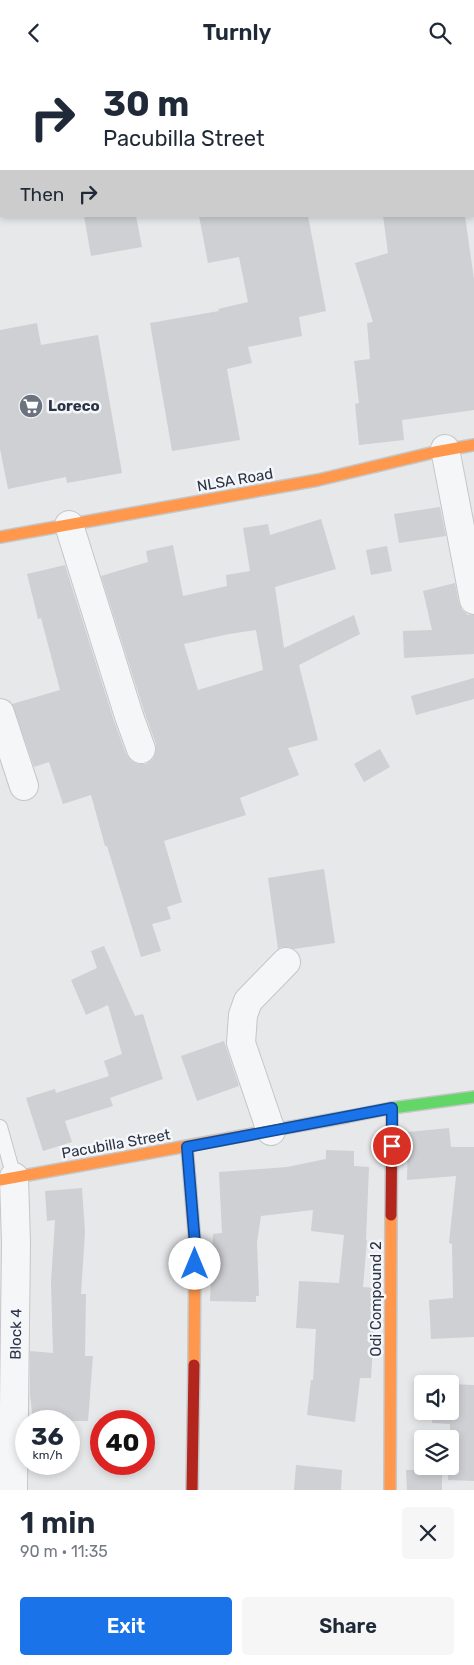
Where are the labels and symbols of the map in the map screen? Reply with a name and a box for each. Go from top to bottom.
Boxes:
supermarket icon: Loreco [18,393,44,419]
place label: Loreco [48,397,100,415]
street label: NLSA Road [196,464,274,496]
pin [371,1125,413,1167]
street label: Pacubilla Street [60,1126,172,1162]
position arrow [168,1237,220,1289]
street label: Odi Compound 2 [367,1241,385,1357]
street label: Block 4 [7,1308,25,1360]
speed limit sign: 40 [90,1410,155,1475]

